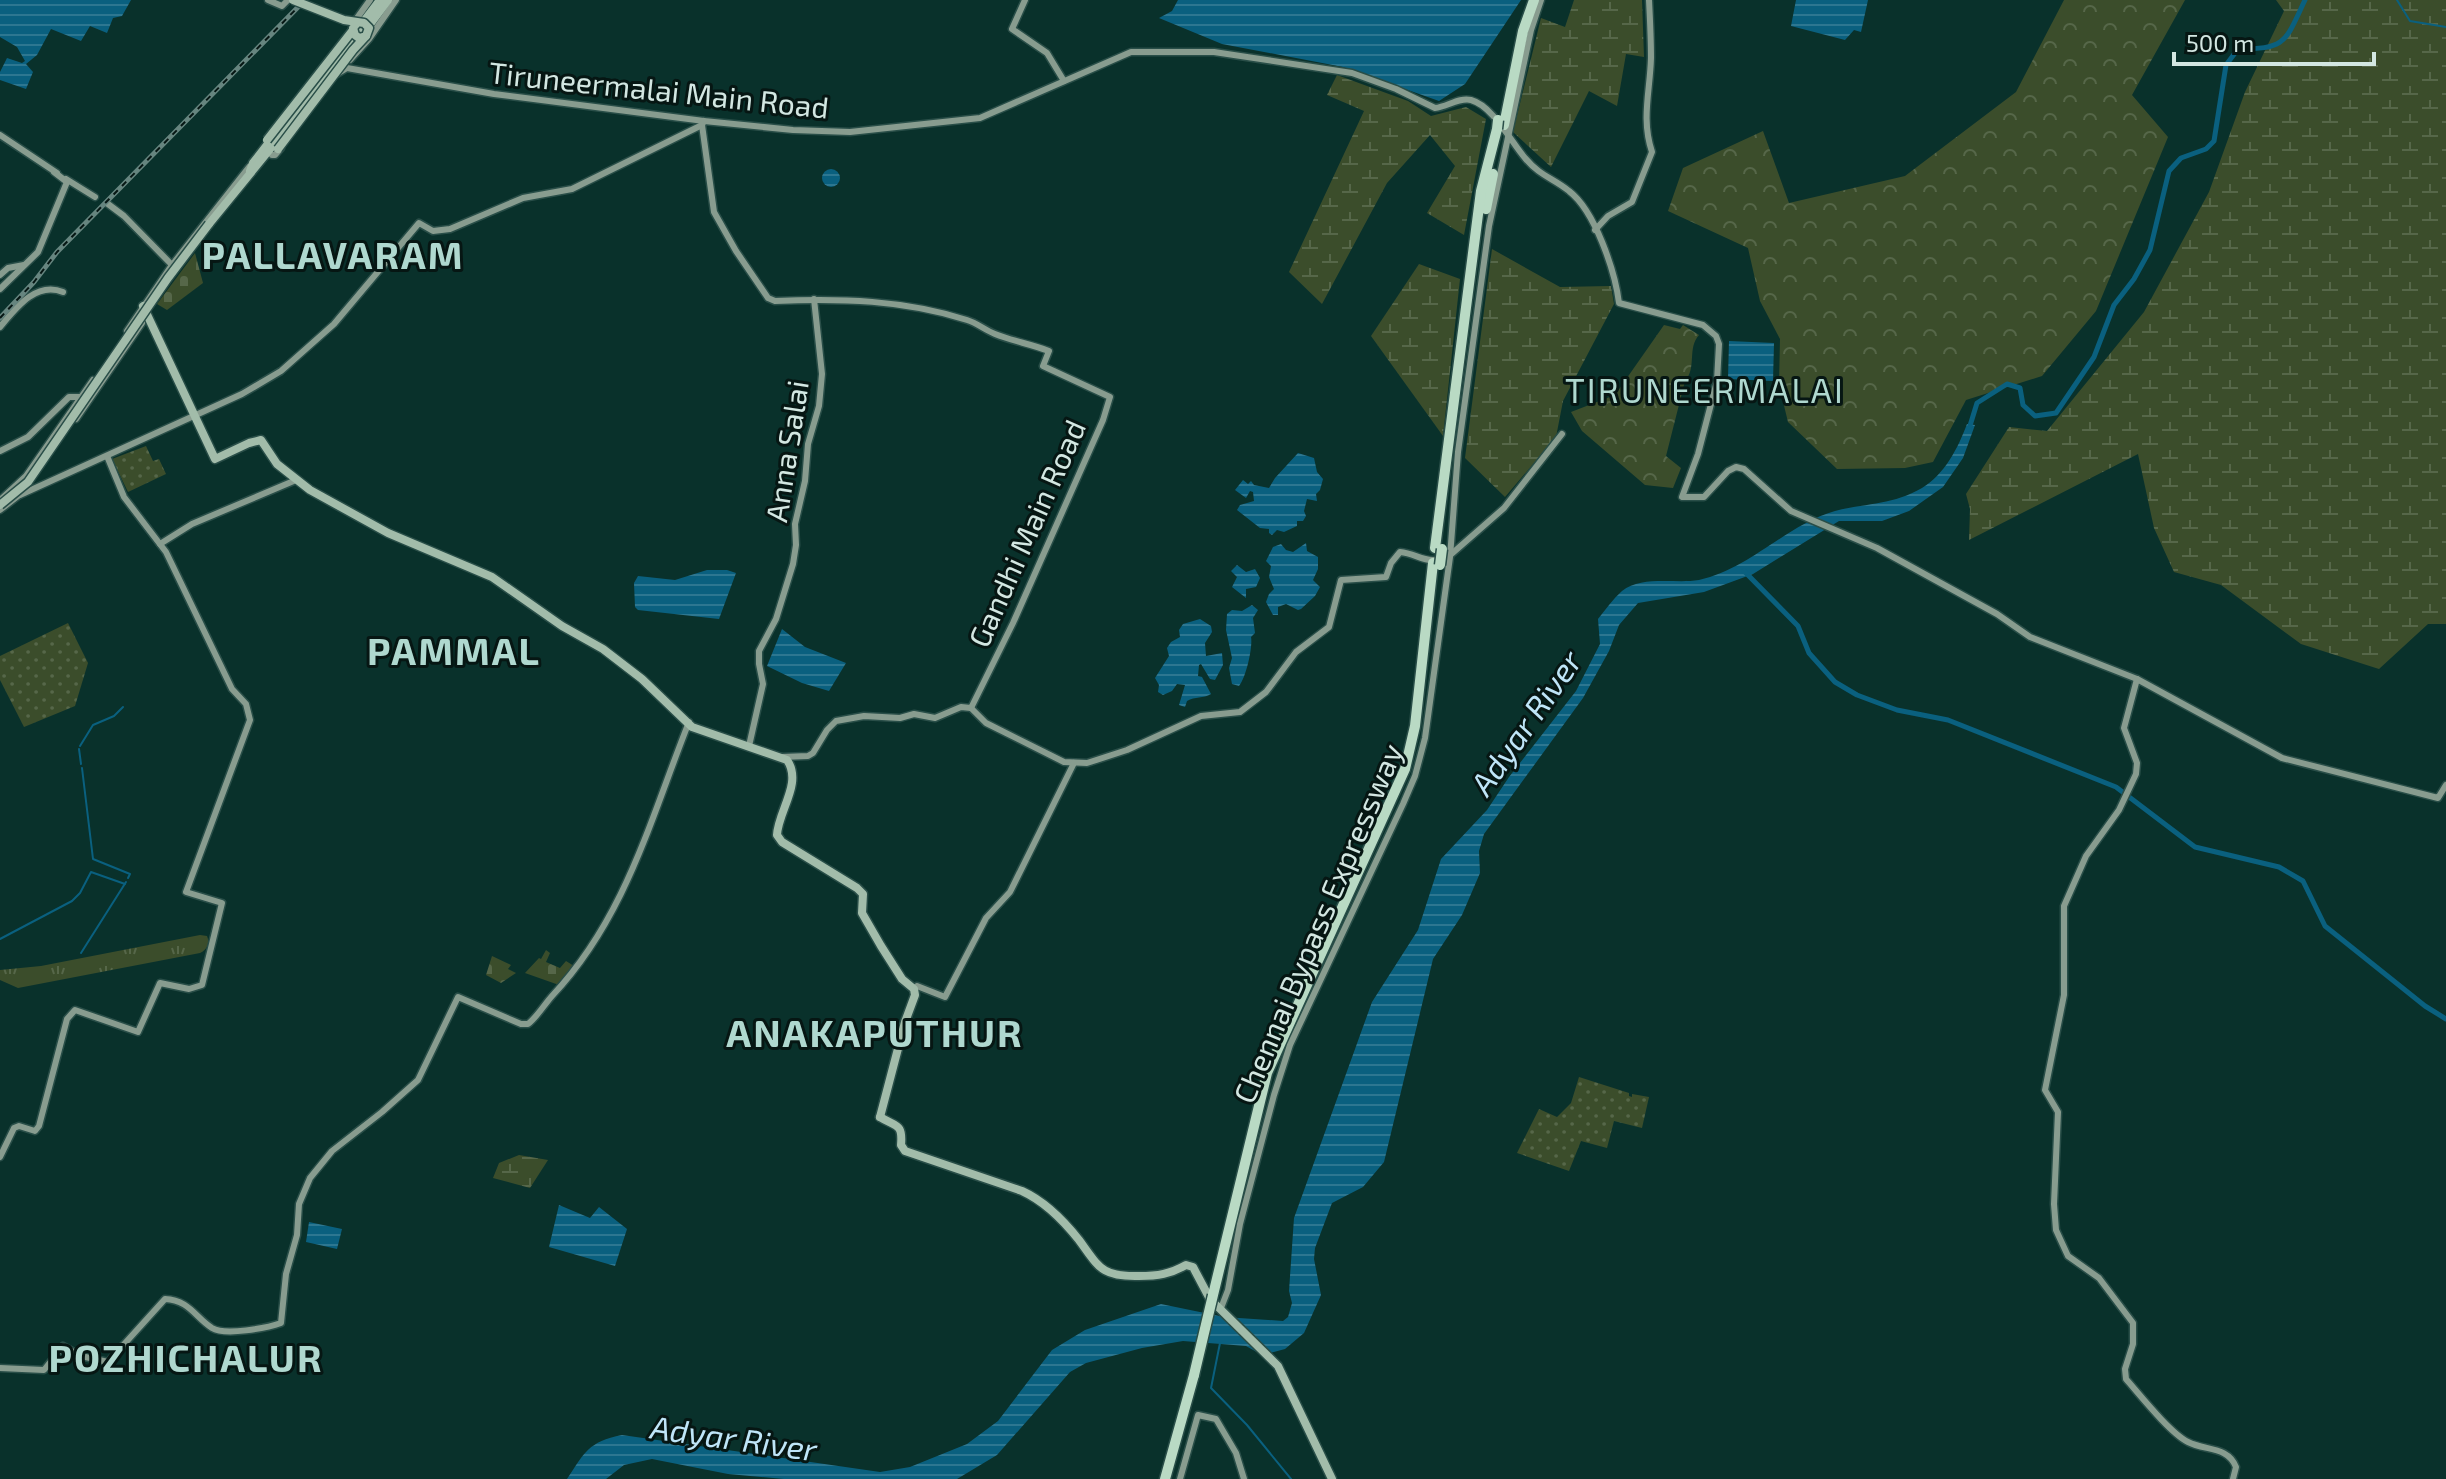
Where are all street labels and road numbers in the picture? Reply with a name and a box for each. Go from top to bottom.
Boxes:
street label: Tiruneermalai Main Road [487,53,831,125]
street label: Anna Salai [757,378,815,524]
street label: Gandhi Main Road [960,414,1092,652]
street label: Chennai Bypass Expressway [1225,738,1409,1108]

